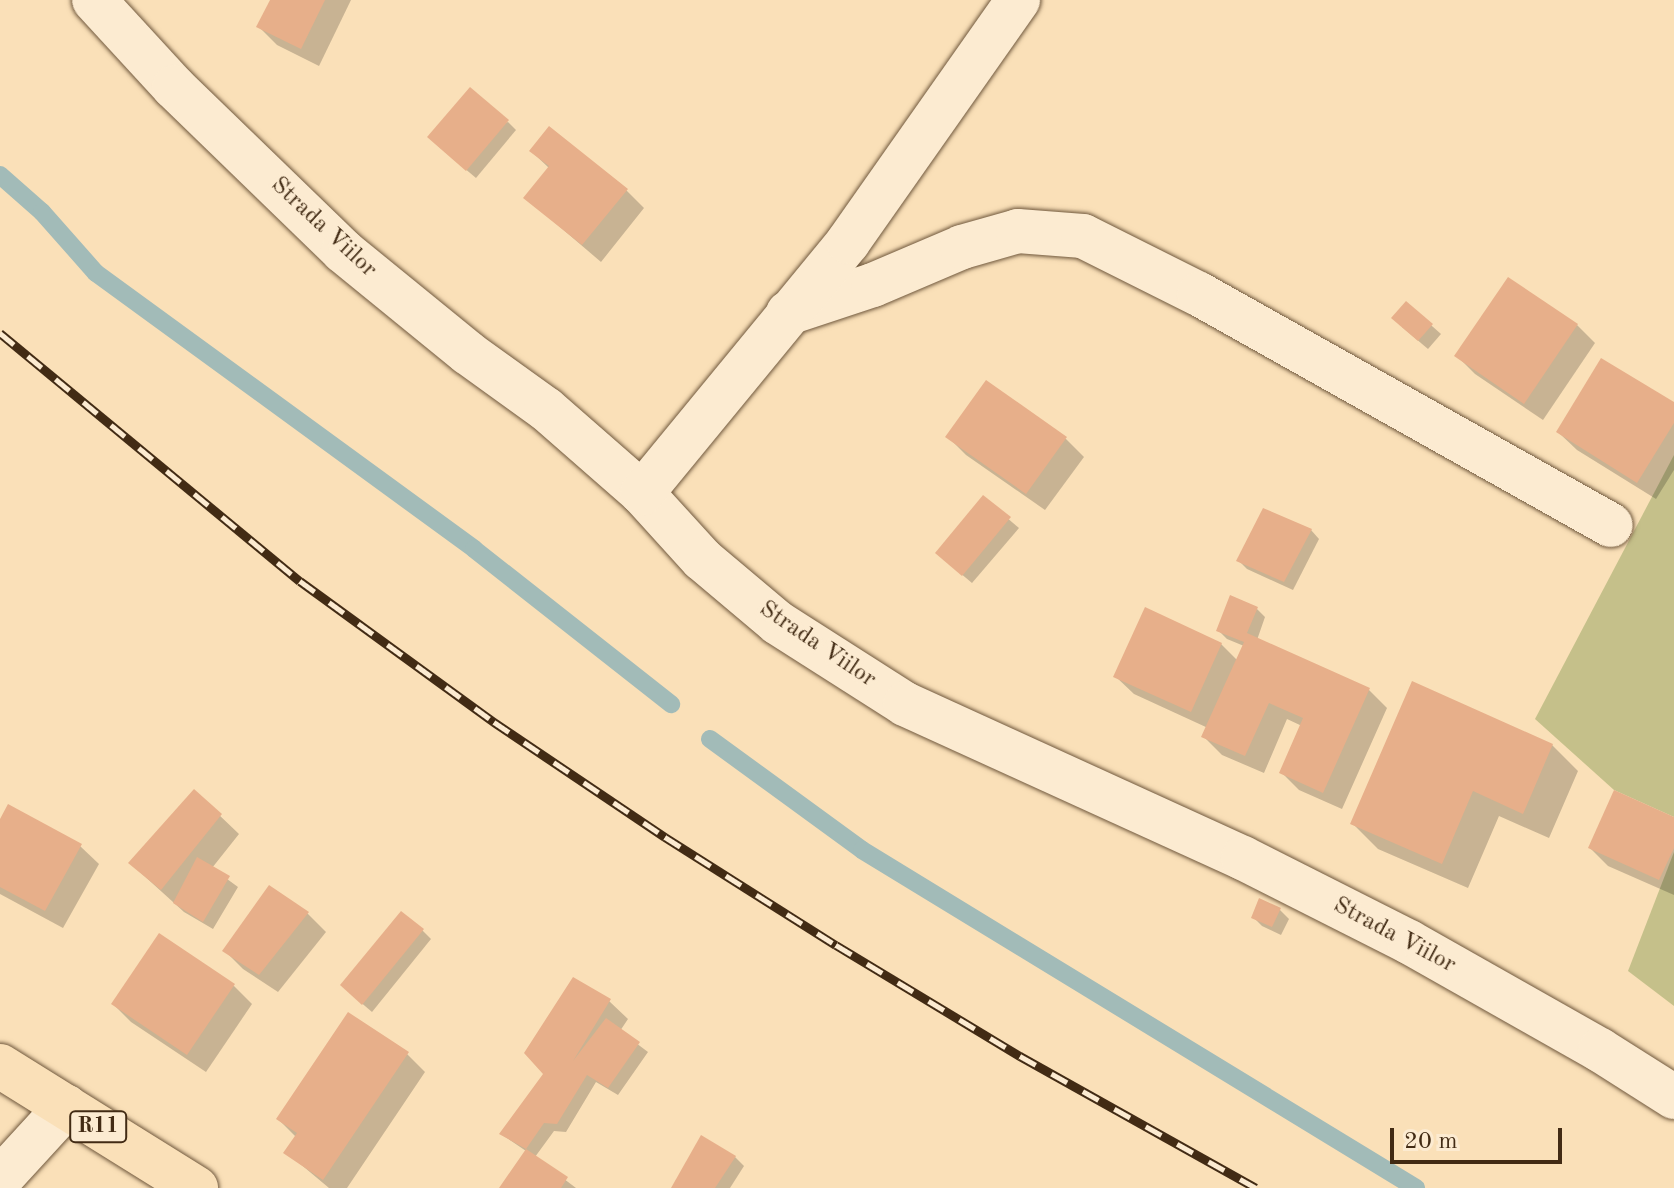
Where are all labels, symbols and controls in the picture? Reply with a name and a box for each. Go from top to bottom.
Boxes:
street label: Strada Viilor [264,172,382,284]
street label: Strada Viilor [753,595,881,695]
street label: Strada Viilor [1328,892,1460,980]
road number: R11 [68,1109,128,1145]
scale bar [1394,1112,1566,1162]
text: 20 m [1404,1130,1458,1154]

